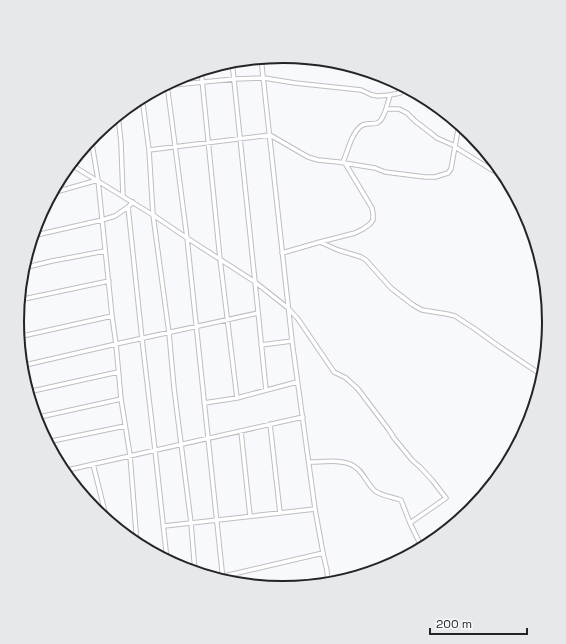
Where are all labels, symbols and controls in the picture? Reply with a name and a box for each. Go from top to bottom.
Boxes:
scale bar [430,610,527,636]
text: 200 m [436,616,472,632]

